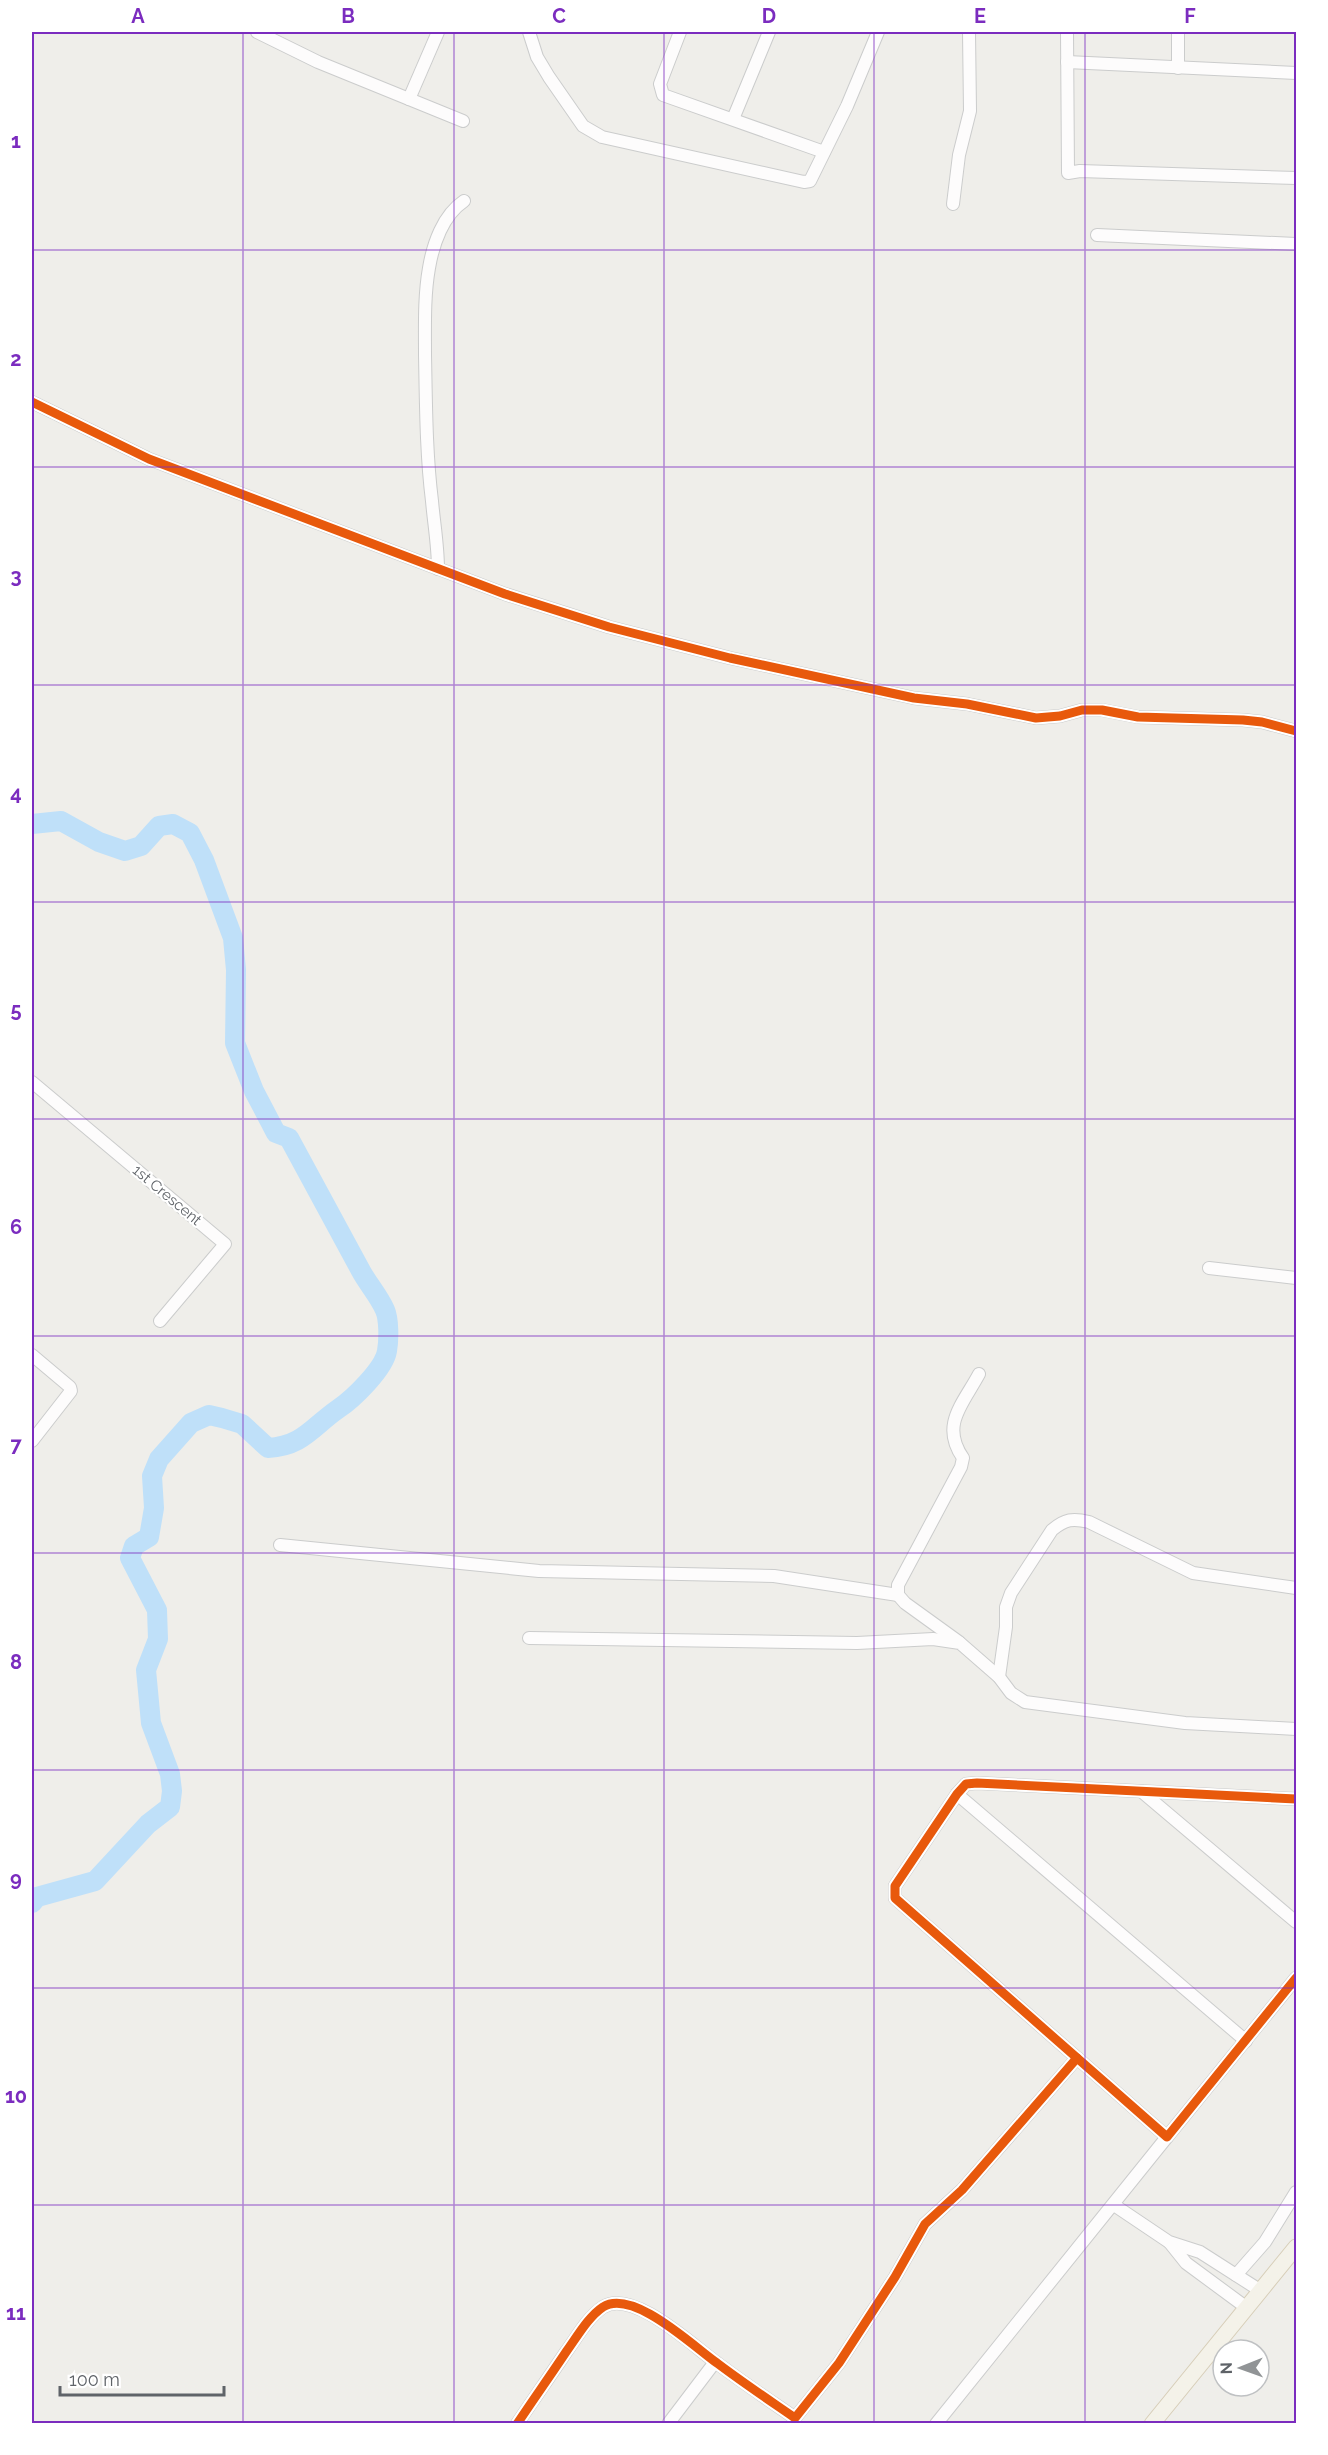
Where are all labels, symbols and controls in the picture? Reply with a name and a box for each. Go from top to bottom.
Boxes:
text: A [131,4,145,28]
text: B [341,4,355,28]
text: C [552,4,566,28]
text: D [762,4,776,28]
text: E [974,4,986,28]
text: F [1184,4,1196,28]
text: 1 [11,129,21,153]
text: 2 [10,347,22,371]
text: 3 [10,564,22,588]
text: 4 [10,781,22,805]
text: 5 [10,998,22,1022]
street label: 1st Crescent [129,1161,205,1229]
text: 6 [10,1215,22,1239]
text: 7 [10,1433,22,1457]
text: 8 [10,1650,22,1674]
text: 9 [10,1867,22,1891]
text: 10 [5,2084,27,2108]
text: 11 [6,2301,26,2325]
north arrow [1211,2338,1271,2398]
scale bar [60,2359,224,2397]
text: N [1217,2362,1236,2375]
text: 100 m [69,2369,120,2390]

